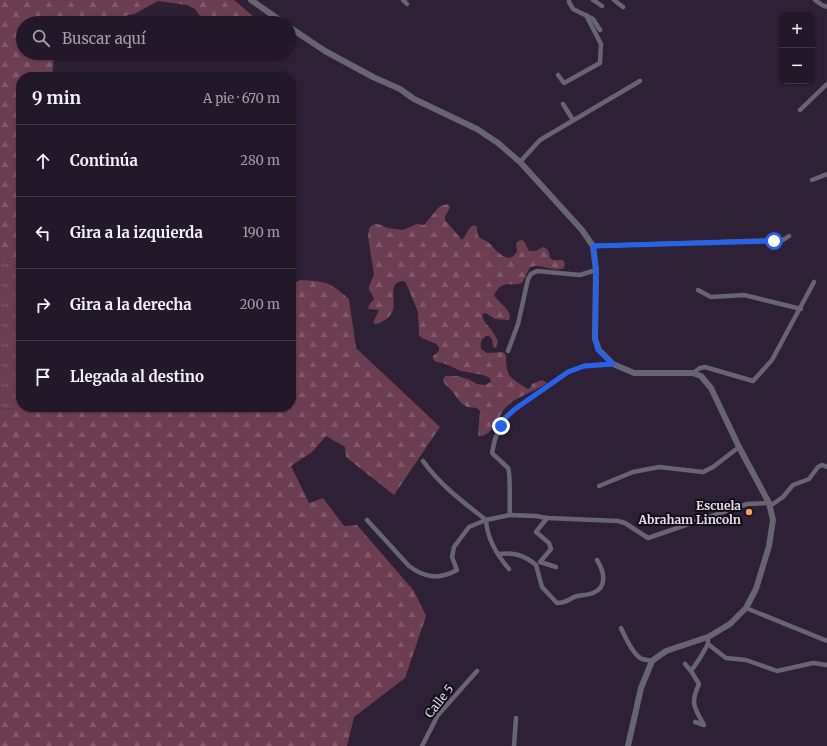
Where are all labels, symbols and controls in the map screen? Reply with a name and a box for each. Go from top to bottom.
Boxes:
map controls [779,12,815,84]
button: + [779,12,815,48]
search box [16,16,296,60]
icon: search [30,27,52,49]
text: Buscar aquí [62,29,146,48]
button: − [779,48,815,84]
text: 9 min [32,87,81,109]
text: A pie · 670 m [203,90,280,107]
icon: ahead [32,150,54,172]
text: Continúa [70,151,138,170]
text: 280 m [240,152,280,169]
icon: left [32,222,54,244]
text: Gira a la izquierda [70,223,203,242]
text: 190 m [243,224,280,241]
route start [765,232,783,250]
icon: right [32,294,54,316]
text: Gira a la derecha [70,295,192,314]
text: 200 m [240,296,280,313]
icon: arrive [32,366,54,388]
text: Llegada al destino [70,367,204,386]
route end [492,417,510,435]
place label: Escuela Abraham Lincoln [638,498,741,527]
marker: Escuela Abraham Lincoln [744,507,754,517]
street label: Calle 5 [421,681,457,721]

